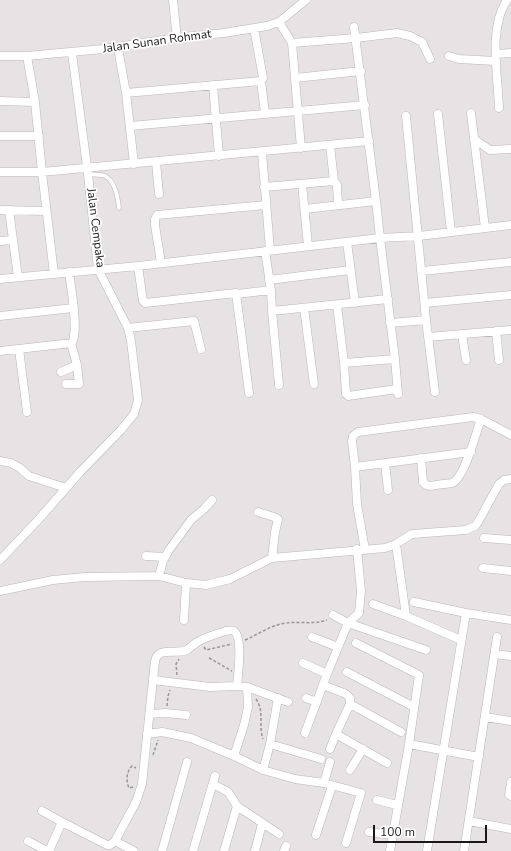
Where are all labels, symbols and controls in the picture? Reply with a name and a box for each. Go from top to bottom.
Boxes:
street label: Jalan Sunan Rohmat [102,27,212,57]
street label: Jalan Cempaka [83,187,107,269]
scale bar [375,817,489,843]
text: 100 m [380,824,415,840]

